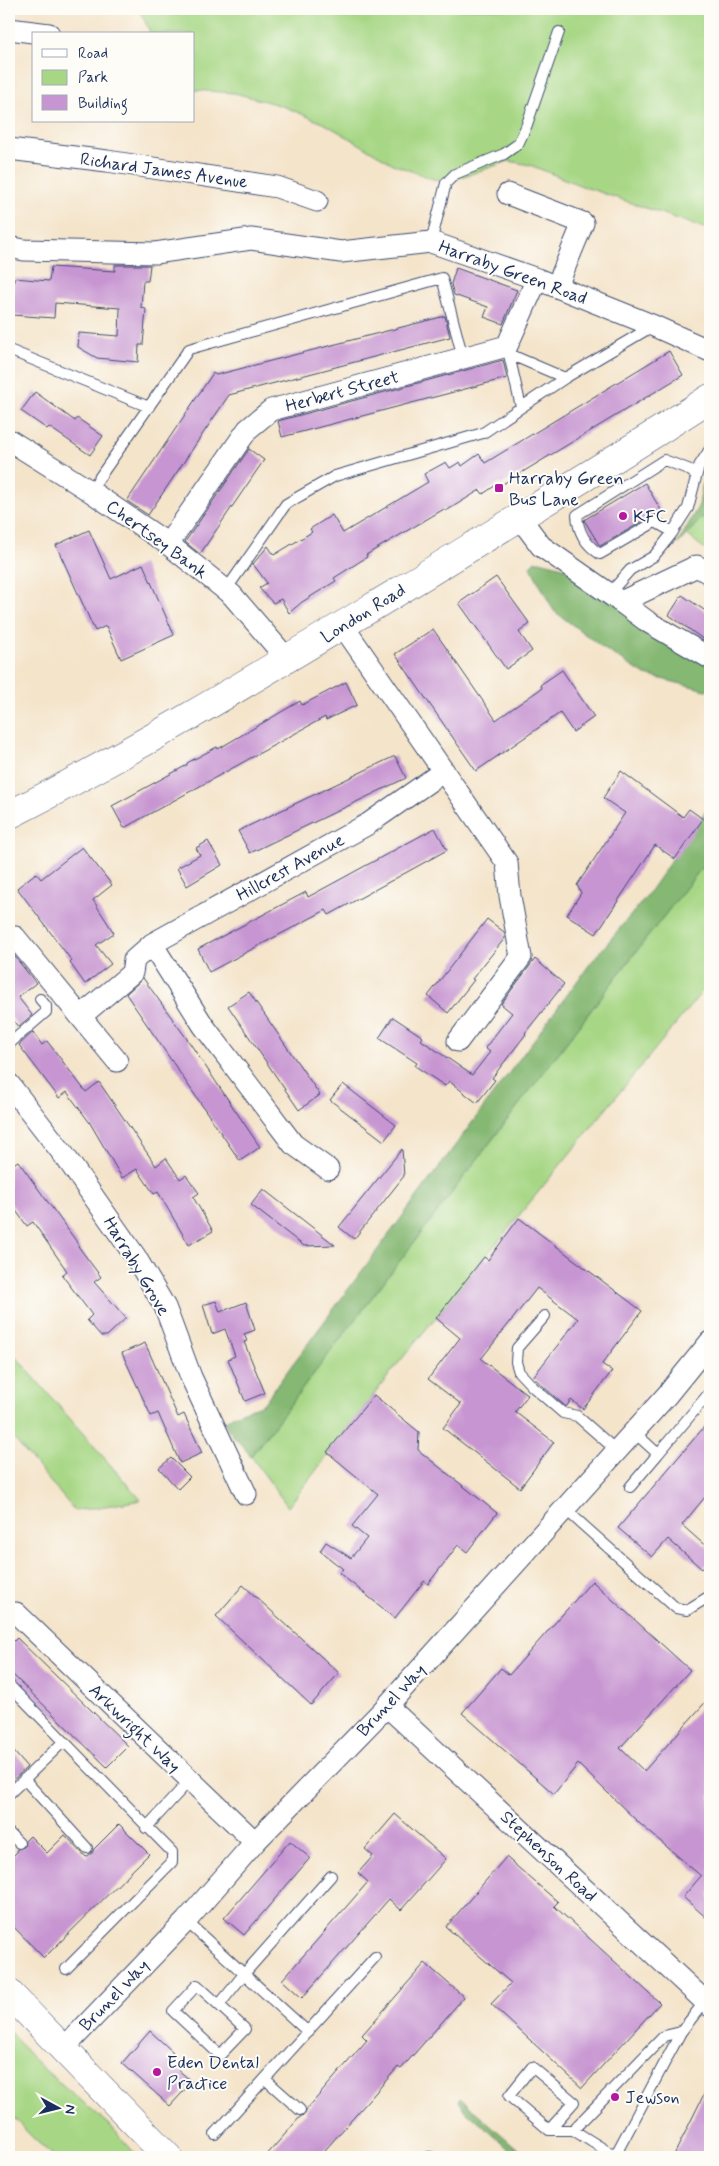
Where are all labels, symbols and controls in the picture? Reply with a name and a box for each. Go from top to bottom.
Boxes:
legend [32,32,195,122]
text: Road [78,44,108,64]
text: Park [78,68,108,88]
text: Building [78,94,128,115]
street label: Richard James Avenue [78,147,249,195]
street label: Harraby Green Road [435,235,590,311]
street label: Herbert Street [283,365,402,419]
place label: Harraby Green Bus Lane [509,467,624,512]
marker: Harraby Green Bus Lane [493,482,505,494]
street label: Chertsey Bank [101,495,212,585]
place label: KFC [633,505,667,529]
marker: KFC [617,510,629,522]
street label: London Road [317,578,410,649]
street label: Hillcrest Avenue [232,828,349,907]
street label: Harraby Grove [97,1212,175,1321]
street label: Brunel Way [352,1659,432,1742]
street label: Arkwright Way [82,1679,185,1780]
street label: Stephenson Road [495,1806,602,1908]
street label: Brunel Way [74,1954,155,2037]
place label: Eden Dental Practice [167,2051,259,2096]
marker: Eden Dental Practice [151,2066,163,2078]
north arrow [32,2084,82,2134]
place label: Jewson [625,2086,680,2110]
marker: Jewson [609,2091,621,2103]
text: N [60,2104,79,2115]

